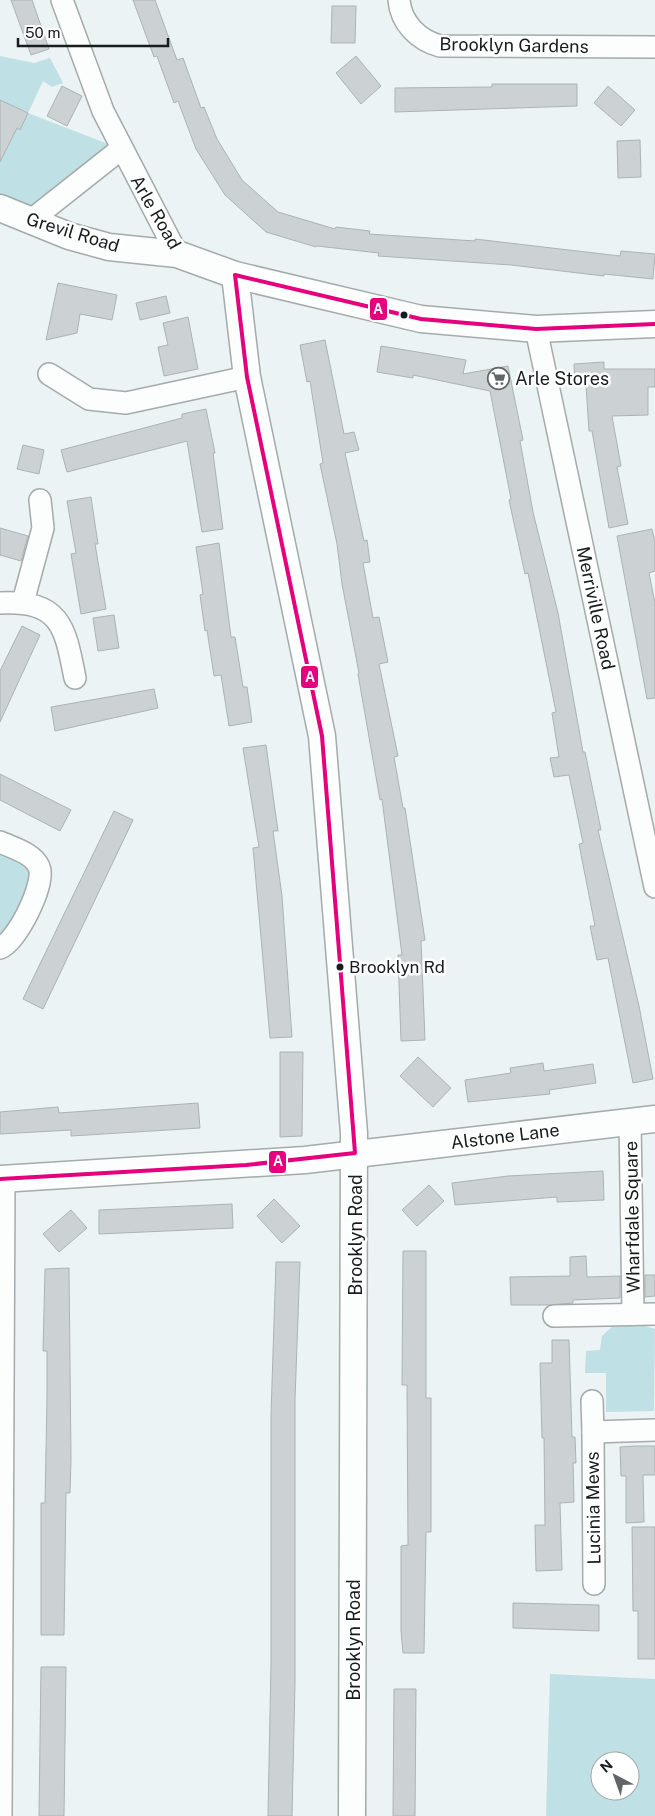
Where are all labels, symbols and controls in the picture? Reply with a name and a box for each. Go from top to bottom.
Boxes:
scale bar [18,15,168,47]
text: 50 m [25,24,60,41]
street label: Brooklyn Gardens [439,33,589,57]
street label: Arle Road [126,171,186,253]
street label: Grevil Road [24,208,122,256]
line badge: A [369,297,388,321]
text: A [373,301,383,317]
unlabelled marker [399,310,409,320]
supermarket icon: Arle Stores [487,366,511,390]
place label: Arle Stores [515,368,609,389]
street label: Merriville Road [573,544,619,672]
line badge: A [300,665,319,689]
text: A [305,669,315,685]
place label: Brooklyn Rd [349,957,445,977]
marker: Brooklyn Rd [335,962,345,972]
street label: Alstone Lane [449,1119,561,1153]
street label: Wharfdale Square [620,1141,644,1293]
line badge: A [268,1150,287,1174]
text: A [273,1153,283,1169]
street label: Brooklyn Road [345,1174,366,1296]
street label: Lucinia Mews [582,1451,604,1565]
street label: Brooklyn Road [343,1579,364,1701]
north arrow [590,1751,640,1801]
text: N [597,1757,616,1776]

